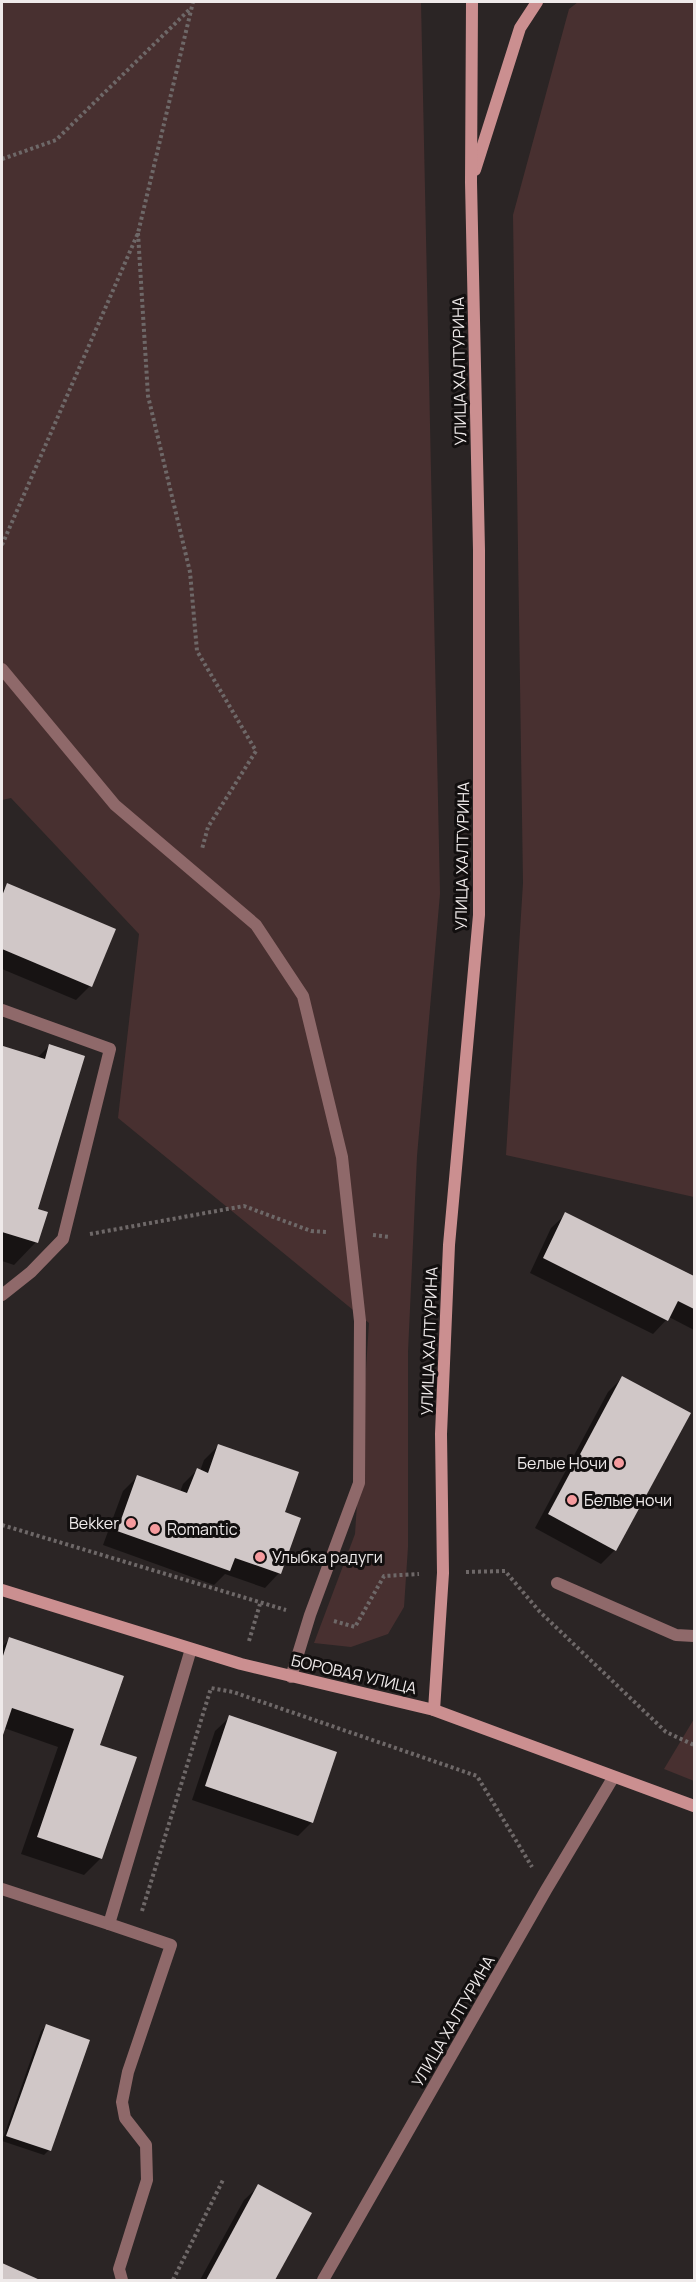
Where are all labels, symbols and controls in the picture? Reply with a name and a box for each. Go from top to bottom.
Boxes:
street label: УЛИЦА ХАЛТУРИНА [447,297,471,445]
street label: УЛИЦА ХАЛТУРИНА [450,782,474,930]
street label: УЛИЦА ХАЛТУРИНА [415,1266,443,1416]
place label: Белые Ночи [517,1452,607,1474]
marker: Белые Ночи [612,1456,626,1470]
place label: Белые ночи [584,1489,672,1511]
marker: Белые ночи [565,1493,579,1507]
place label: Bekker [69,1512,119,1534]
marker: Bekker [124,1516,138,1530]
place label: Romantic [167,1518,238,1540]
marker: Romantic [148,1522,162,1536]
place label: Улыбка радуги [272,1546,383,1568]
marker: Улыбка радуги [253,1550,267,1564]
street label: БОРОВАЯ УЛИЦА [289,1649,419,1699]
street label: УЛИЦА ХАЛТУРИНА [406,1951,500,2091]

